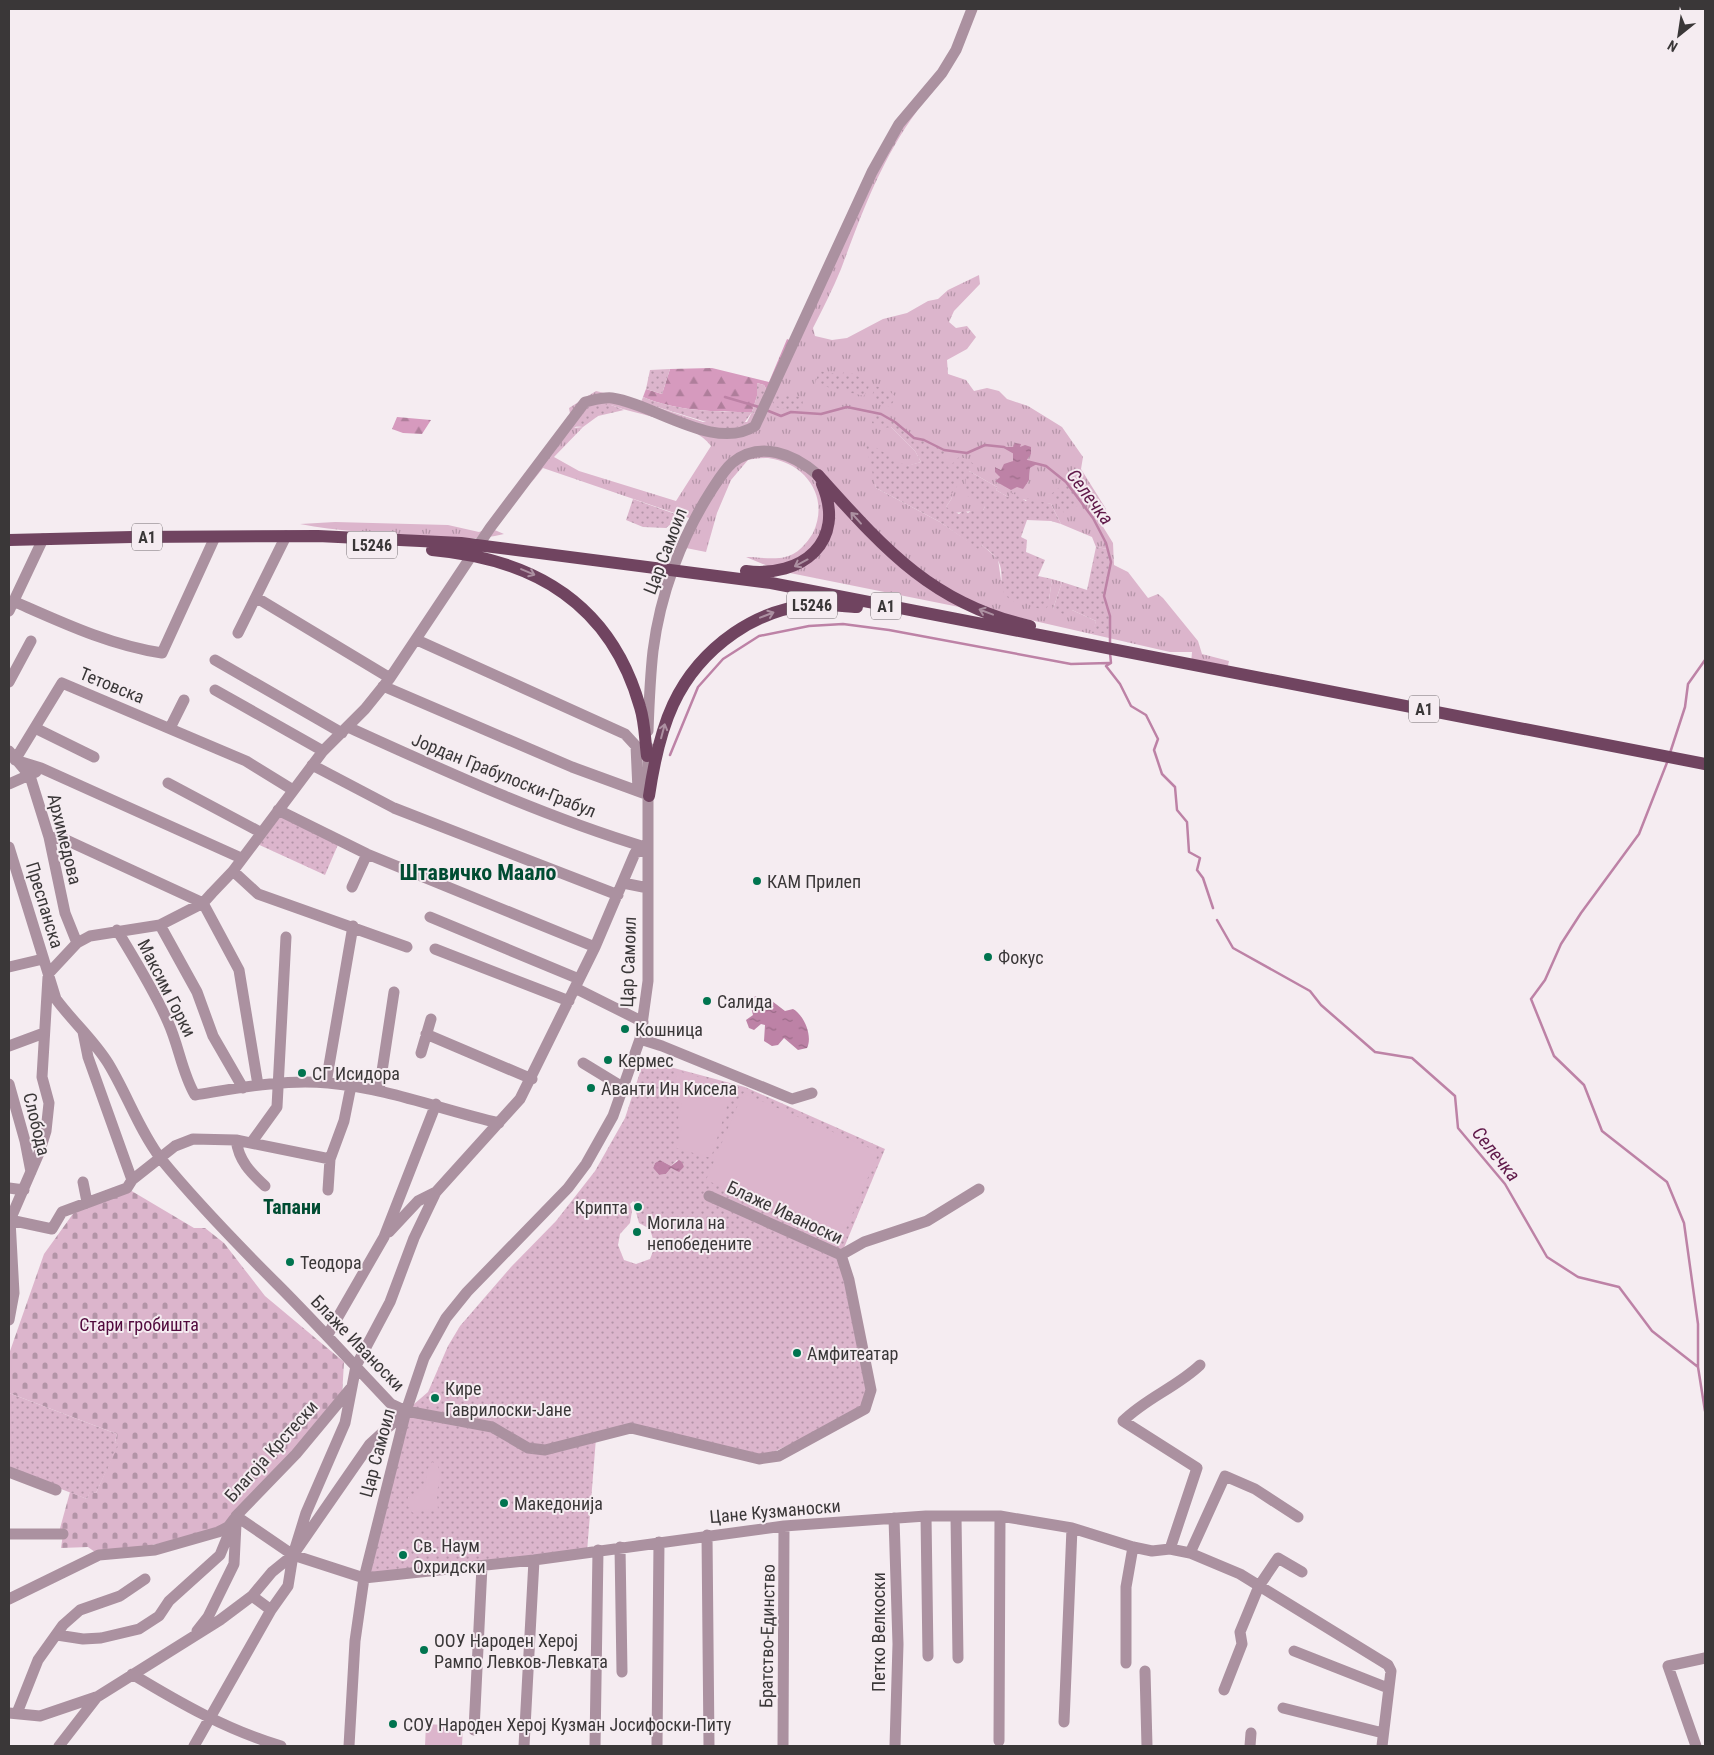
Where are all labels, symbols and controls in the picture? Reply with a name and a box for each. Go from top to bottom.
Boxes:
north arrow [1654,10,1704,60]
text: N [1665,37,1680,55]
water label: Селечка [1062,465,1118,529]
street label: Цар Самоил [639,505,691,597]
one-way arrow [851,511,862,524]
road number: A1 [132,524,162,550]
road number: L5246 [347,532,397,558]
one-way arrow [793,558,808,568]
one-way arrow [520,568,535,578]
road number: L5246 [787,592,837,618]
road number: A1 [871,592,901,620]
one-way arrow [979,607,994,617]
one-way arrow [759,610,774,619]
street label: Тетовска [77,663,147,707]
road number: A1 [1409,696,1439,722]
one-way arrow [658,724,668,740]
street label: Јордан Грабулоски-Грабул [409,728,599,822]
street label: Архимедова [44,792,86,886]
street label: Преспанска [22,859,68,951]
district label: Штавичко Маало [399,860,557,885]
place label: КАМ Прилеп [767,871,861,892]
marker: КАМ Прилеп [751,875,763,887]
street label: Цар Самоил [616,916,640,1008]
street label: Максим Горки [133,936,201,1040]
place label: Фокус [998,947,1044,968]
marker: Фокус [982,951,994,963]
place label: Салида [717,991,772,1012]
marker: Салида [701,995,713,1007]
place label: Кошница [635,1019,703,1040]
marker: Кошница [619,1023,631,1035]
place label: Кермес [618,1050,674,1071]
marker: Кермес [602,1054,614,1066]
place label: СГ Исидора [312,1063,400,1084]
marker: СГ Исидора [296,1067,308,1079]
place label: Аванти Ин Кисела [601,1078,737,1099]
marker: Аванти Ин Кисела [585,1082,597,1094]
street label: Слобода [19,1090,55,1158]
water label: Селечка [1467,1122,1525,1186]
street label: Блаже Иваноски [724,1176,846,1248]
district label: Тапани [263,1195,321,1219]
place label: Крипта [575,1197,628,1218]
marker: Крипта [632,1201,644,1213]
place label: Могила на непобедените [647,1212,752,1254]
marker: Могила на непобедените [631,1226,643,1238]
place label: Теодора [300,1252,362,1273]
marker: Теодора [284,1256,296,1268]
street label: Блаже Иваноски [307,1291,409,1395]
park label: Стари гробишта [79,1314,199,1335]
place label: Амфитеатар [807,1343,899,1364]
marker: Амфитеатар [791,1347,803,1359]
place label: Кире Гаврилоски-Јане [445,1378,571,1420]
marker: Кире Гаврилоски-Јане [429,1392,441,1404]
street label: Благоја Крстески [220,1396,322,1506]
street label: Цар Самоил [355,1406,399,1500]
place label: Македонија [514,1493,603,1514]
street label: Цане Кузманоски [708,1495,842,1527]
marker: Македонија [498,1497,510,1509]
place label: Св. Наум Охридски [413,1535,486,1577]
marker: Св. Наум Охридски [397,1549,409,1561]
street label: Братство-Единство [755,1564,779,1708]
street label: Петко Велкоски [868,1572,889,1692]
place label: ООУ Народен Херој Рампо Левков-Левката [434,1630,608,1672]
marker: ООУ Народен Херој Рампо Левков-Левката [418,1644,430,1656]
place label: СОУ Народен Херој Кузман Јосифоски-Питу [403,1714,732,1735]
marker: СОУ Народен Херој Кузман Јосифоски-Питу [387,1718,399,1730]

